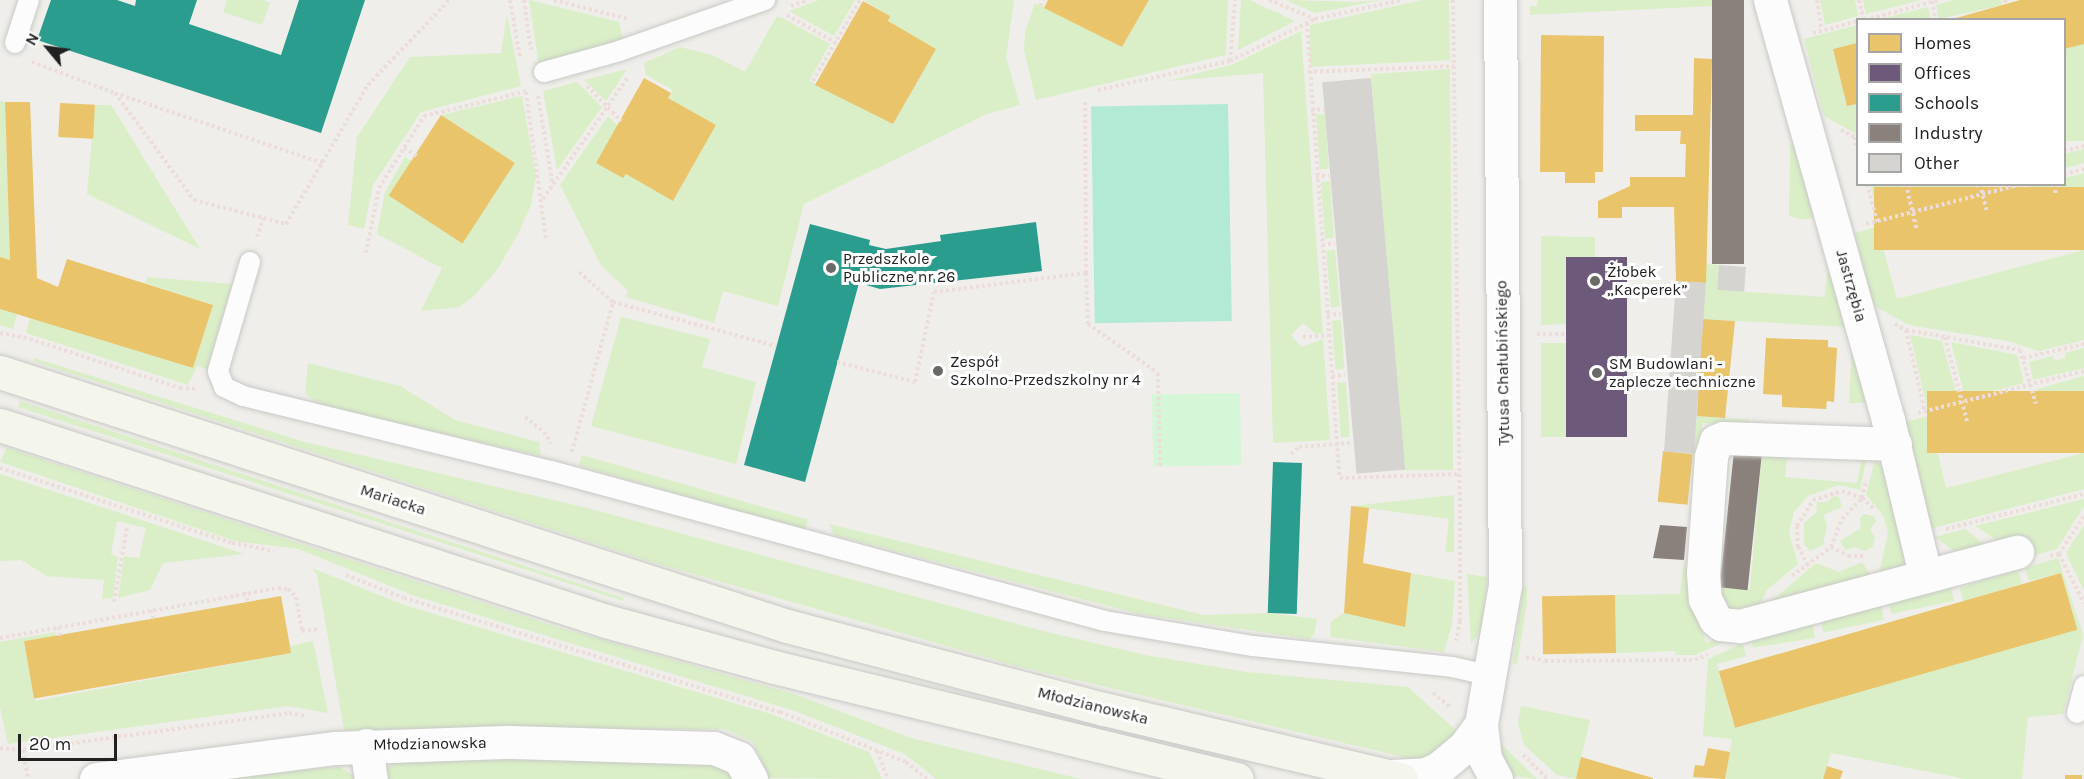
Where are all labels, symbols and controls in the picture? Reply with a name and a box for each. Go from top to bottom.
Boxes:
north arrow [18,18,78,78]
legend [1856,18,2066,186]
text: N [21,29,43,49]
text: Homes [1914,32,1971,54]
text: Offices [1914,62,1971,84]
text: Schools [1914,92,1979,114]
text: Industry [1914,122,1983,144]
text: Other [1914,152,1959,174]
street label: Jastrzębia [1832,248,1870,324]
place label: Przedszkole Publiczne nr 26 [843,249,955,287]
marker: Przedszkole Publiczne nr 26 [824,261,838,275]
place label: Żłobek „Kacperek” [1607,262,1688,300]
marker: Żłobek „Kacperek” [1588,274,1602,288]
street label: Tytusa Chałubińskiego [1492,280,1514,446]
place label: Zespół Szkolno-Przedszkolny nr 4 [950,352,1141,390]
place label: SM Budowlani - zaplecze techniczne [1609,354,1756,392]
marker: Zespół Szkolno-Przedszkolny nr 4 [931,364,945,378]
marker: SM Budowlani - zaplecze techniczne [1590,366,1604,380]
street label: Mariacka [358,480,428,520]
street label: Młodzianowska [1036,683,1150,729]
scale bar [21,722,120,760]
text: 20 m [29,733,71,755]
street label: Młodzianowska [373,733,487,755]

